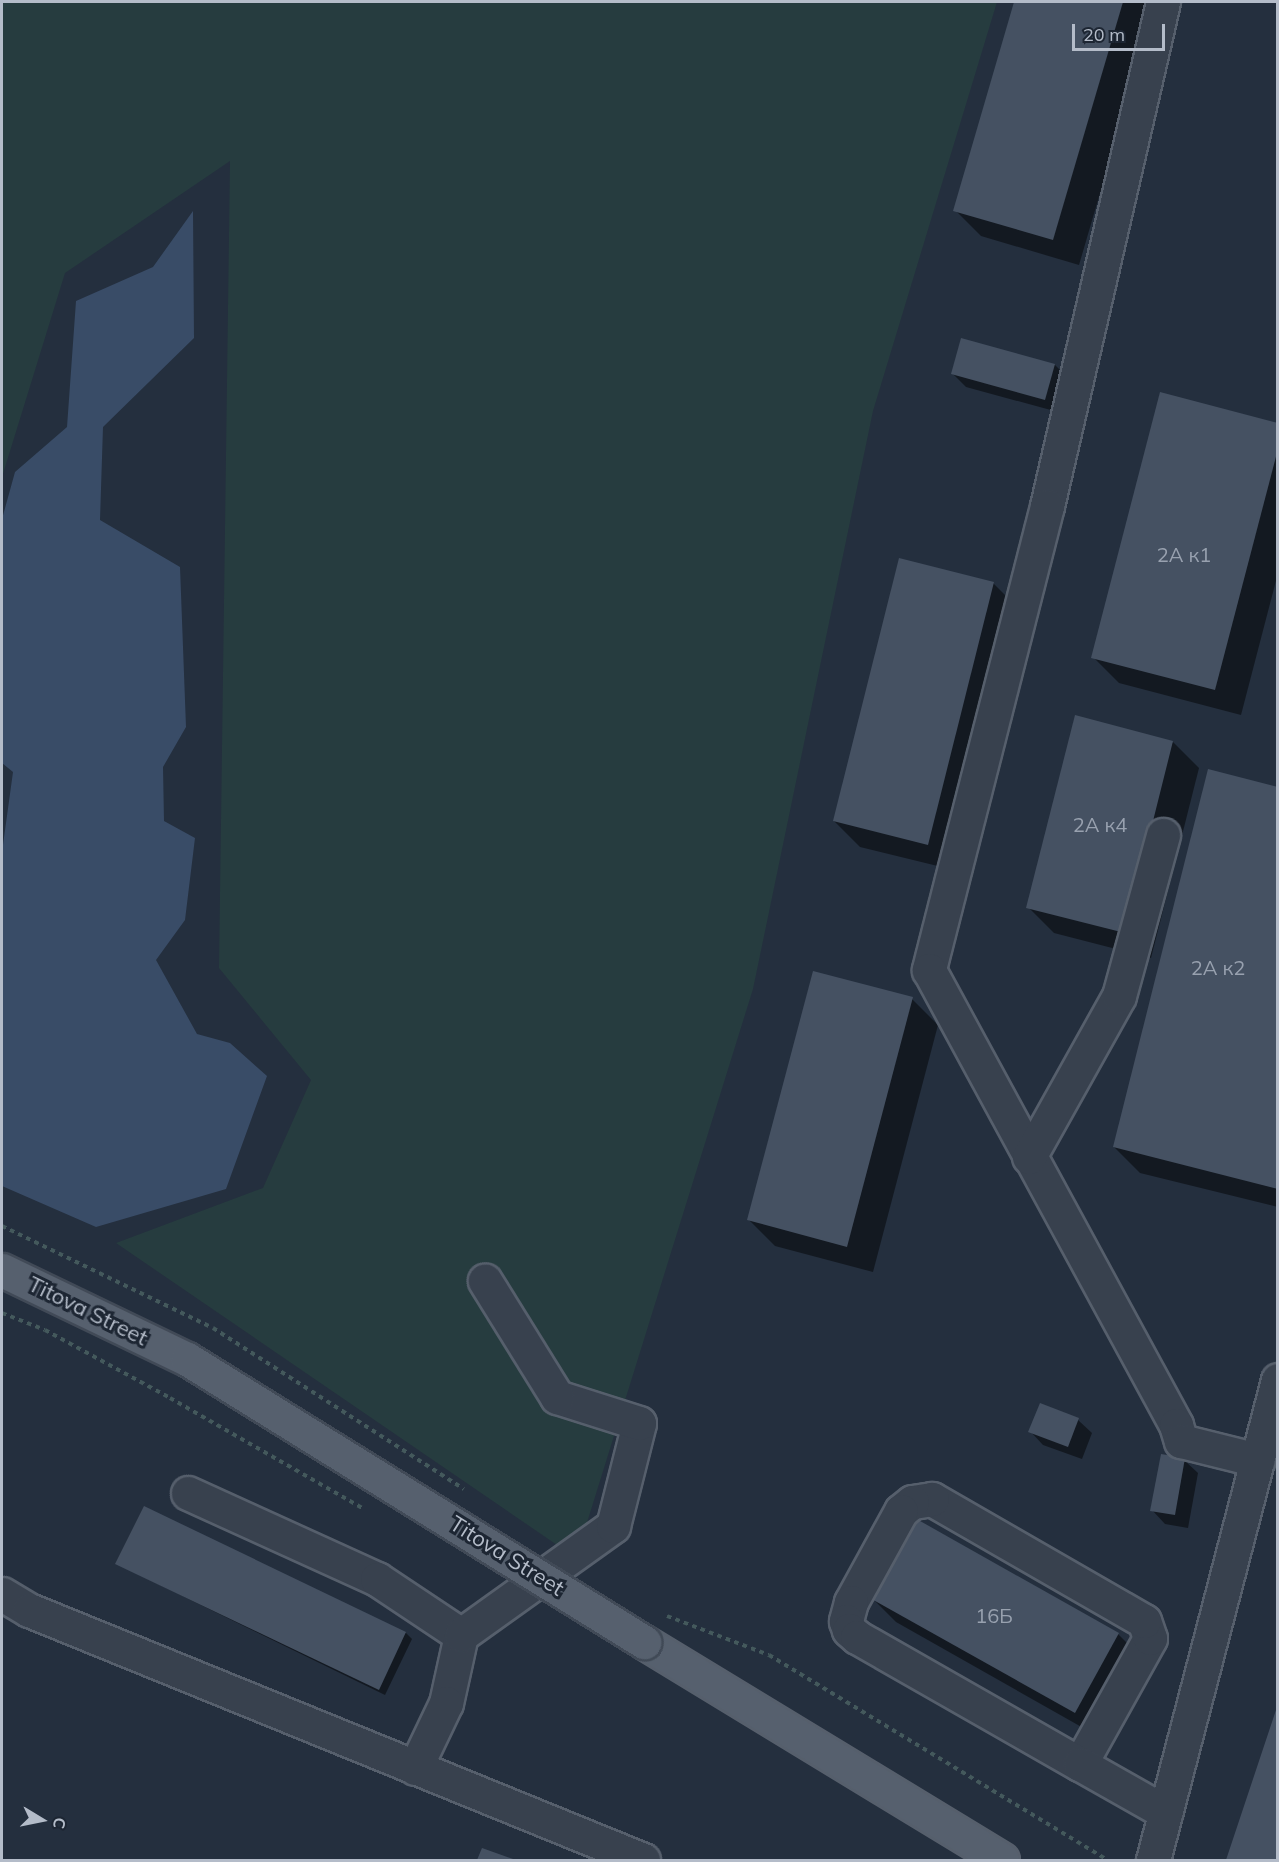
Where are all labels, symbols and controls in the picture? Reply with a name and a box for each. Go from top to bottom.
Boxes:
scale bar [1075,12,1168,50]
text: 20 m [1083,23,1125,46]
house number: 2А к1 [1157,542,1211,566]
house number: 2А к4 [1073,812,1127,836]
house number: 2А к2 [1191,955,1245,979]
street label: Titova Street [24,1271,152,1351]
street label: Titova Street [445,1510,569,1602]
house number: 16Б [975,1603,1013,1627]
north arrow [12,1790,72,1850]
text: С [49,1816,71,1830]

